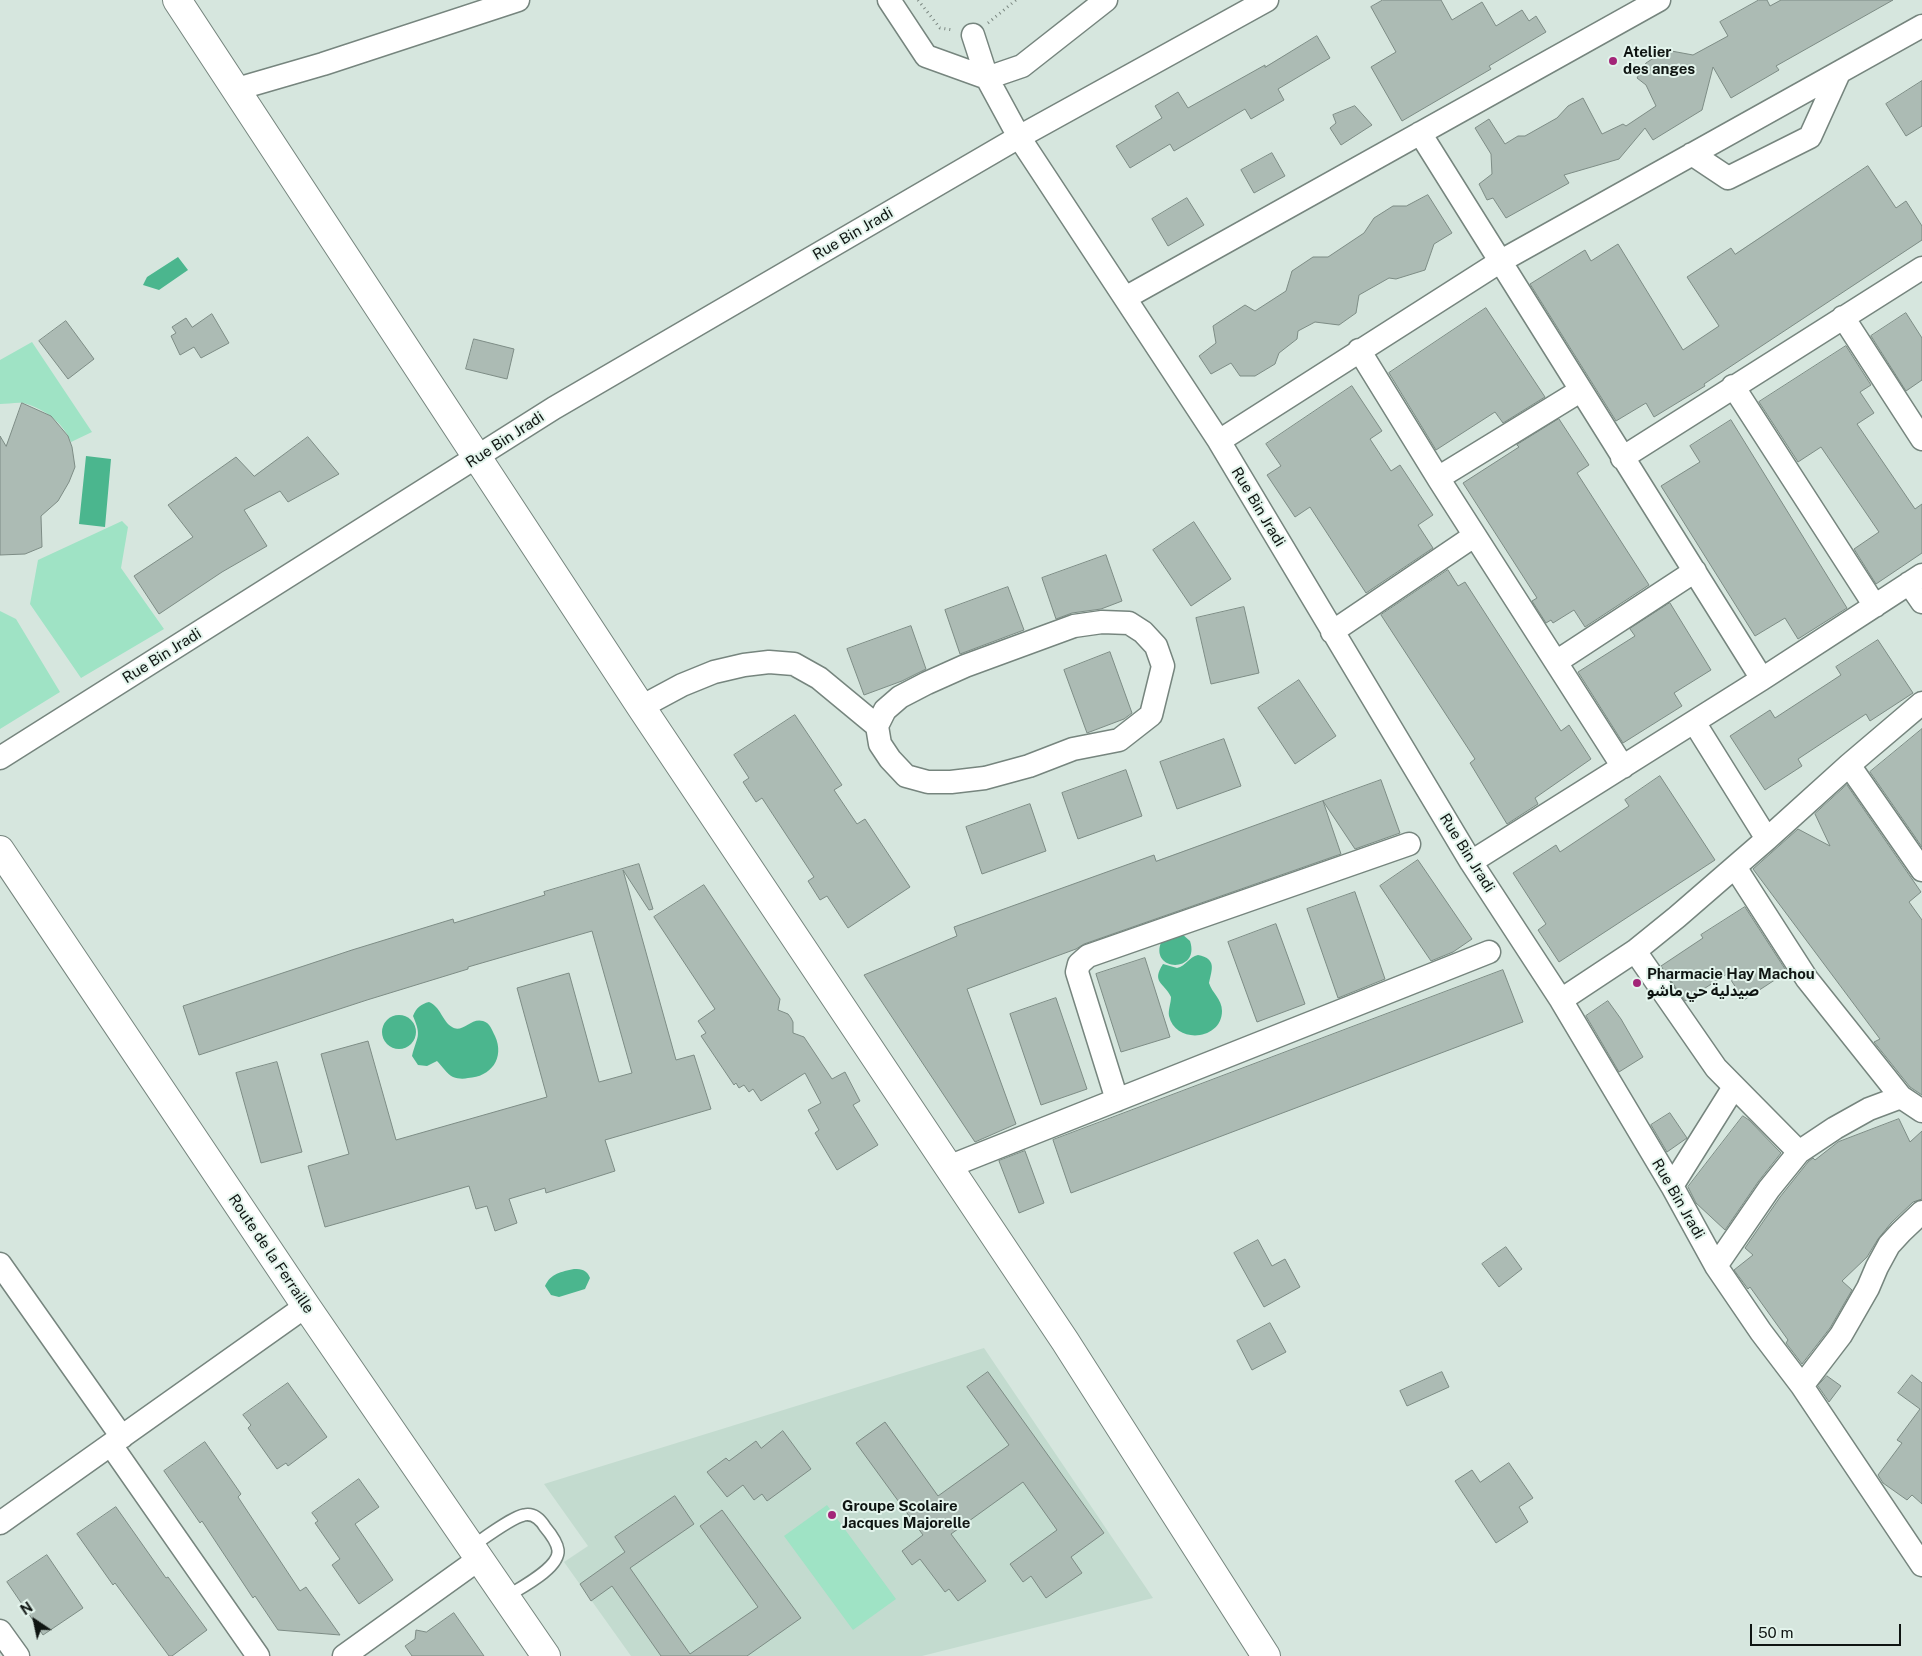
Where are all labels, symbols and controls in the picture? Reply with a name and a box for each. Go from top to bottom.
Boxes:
place label: Atelier des anges [1623,43,1695,78]
marker: Atelier des anges [1607,55,1619,67]
street label: Rue Bin Jradi [810,204,896,264]
street label: Rue Bin Jradi [463,408,547,472]
street label: Rue Bin Jradi [1227,464,1289,550]
street label: Rue Bin Jradi [119,625,205,687]
street label: Rue Bin Jradi [1436,810,1498,896]
place label: Pharmacie Hay Machou صيدلية حي ماشو [1647,965,1815,1000]
marker: Pharmacie Hay Machou صيدلية حي ماشو [1631,977,1643,989]
street label: Rue Bin Jradi [1648,1156,1708,1242]
street label: Route de la Ferraille [224,1191,318,1317]
place label: Groupe Scolaire Jacques Majorelle [842,1497,970,1532]
marker: Groupe Scolaire Jacques Majorelle [826,1509,838,1521]
north arrow [10,1596,60,1646]
text: N [18,1599,36,1618]
scale bar [1752,1614,1903,1646]
text: 50 m [1758,1624,1793,1641]

